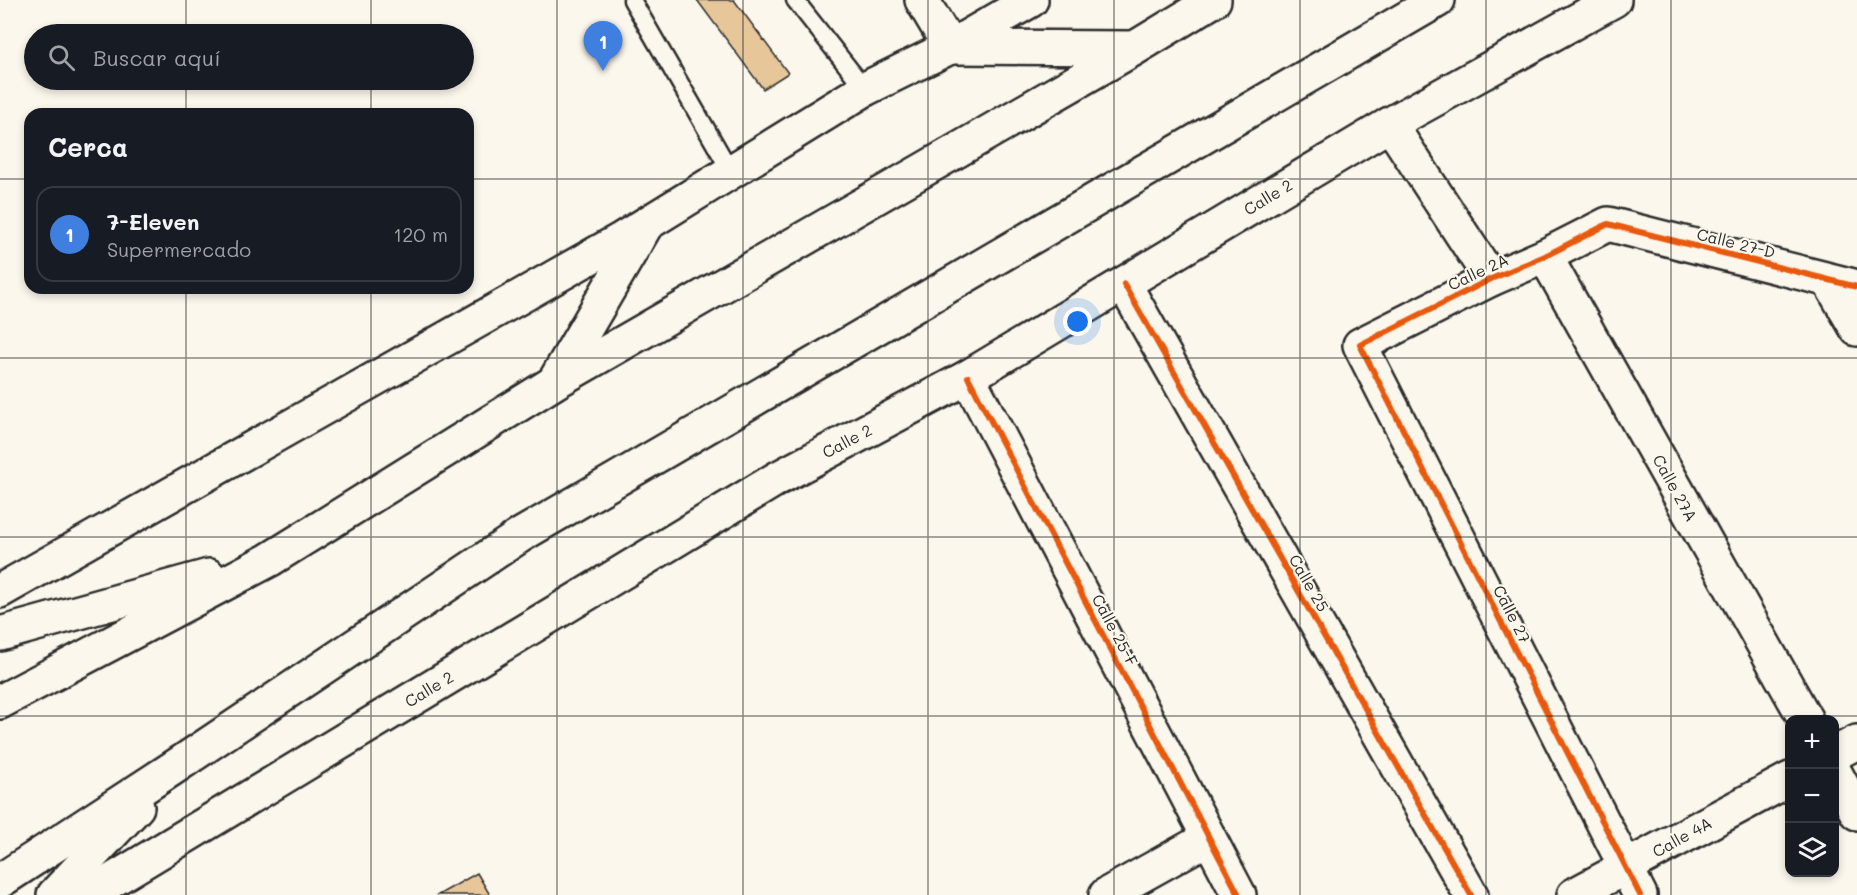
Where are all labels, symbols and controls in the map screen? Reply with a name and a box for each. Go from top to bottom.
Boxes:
pin: 1 [584,22,622,71]
search box [24,24,474,90]
icon: search [45,41,78,74]
text: Buscar aquí [93,43,221,72]
text: Cerca [48,130,128,164]
street label: Calle 2 [1239,174,1296,219]
text: 7-Eleven [107,207,199,236]
text: 1 [65,221,74,247]
text: 120 m [393,221,448,247]
street label: Calle 27-D [1695,223,1777,262]
text: Supermercado [107,236,251,262]
street label: Calle 2A [1444,248,1511,295]
your location [1063,307,1092,336]
street label: Calle 2 [818,419,875,462]
street label: Calle 27A [1648,451,1702,525]
street label: Calle 25 [1285,550,1334,615]
street label: Calle 27 [1489,581,1536,646]
street label: Calle 25-F [1088,590,1143,669]
street label: Calle 2 [400,666,457,711]
map controls [1785,715,1839,877]
button: + [1785,715,1839,769]
button: − [1785,769,1839,823]
street label: Calle 4A [1648,812,1715,861]
button: layers [1785,823,1839,877]

